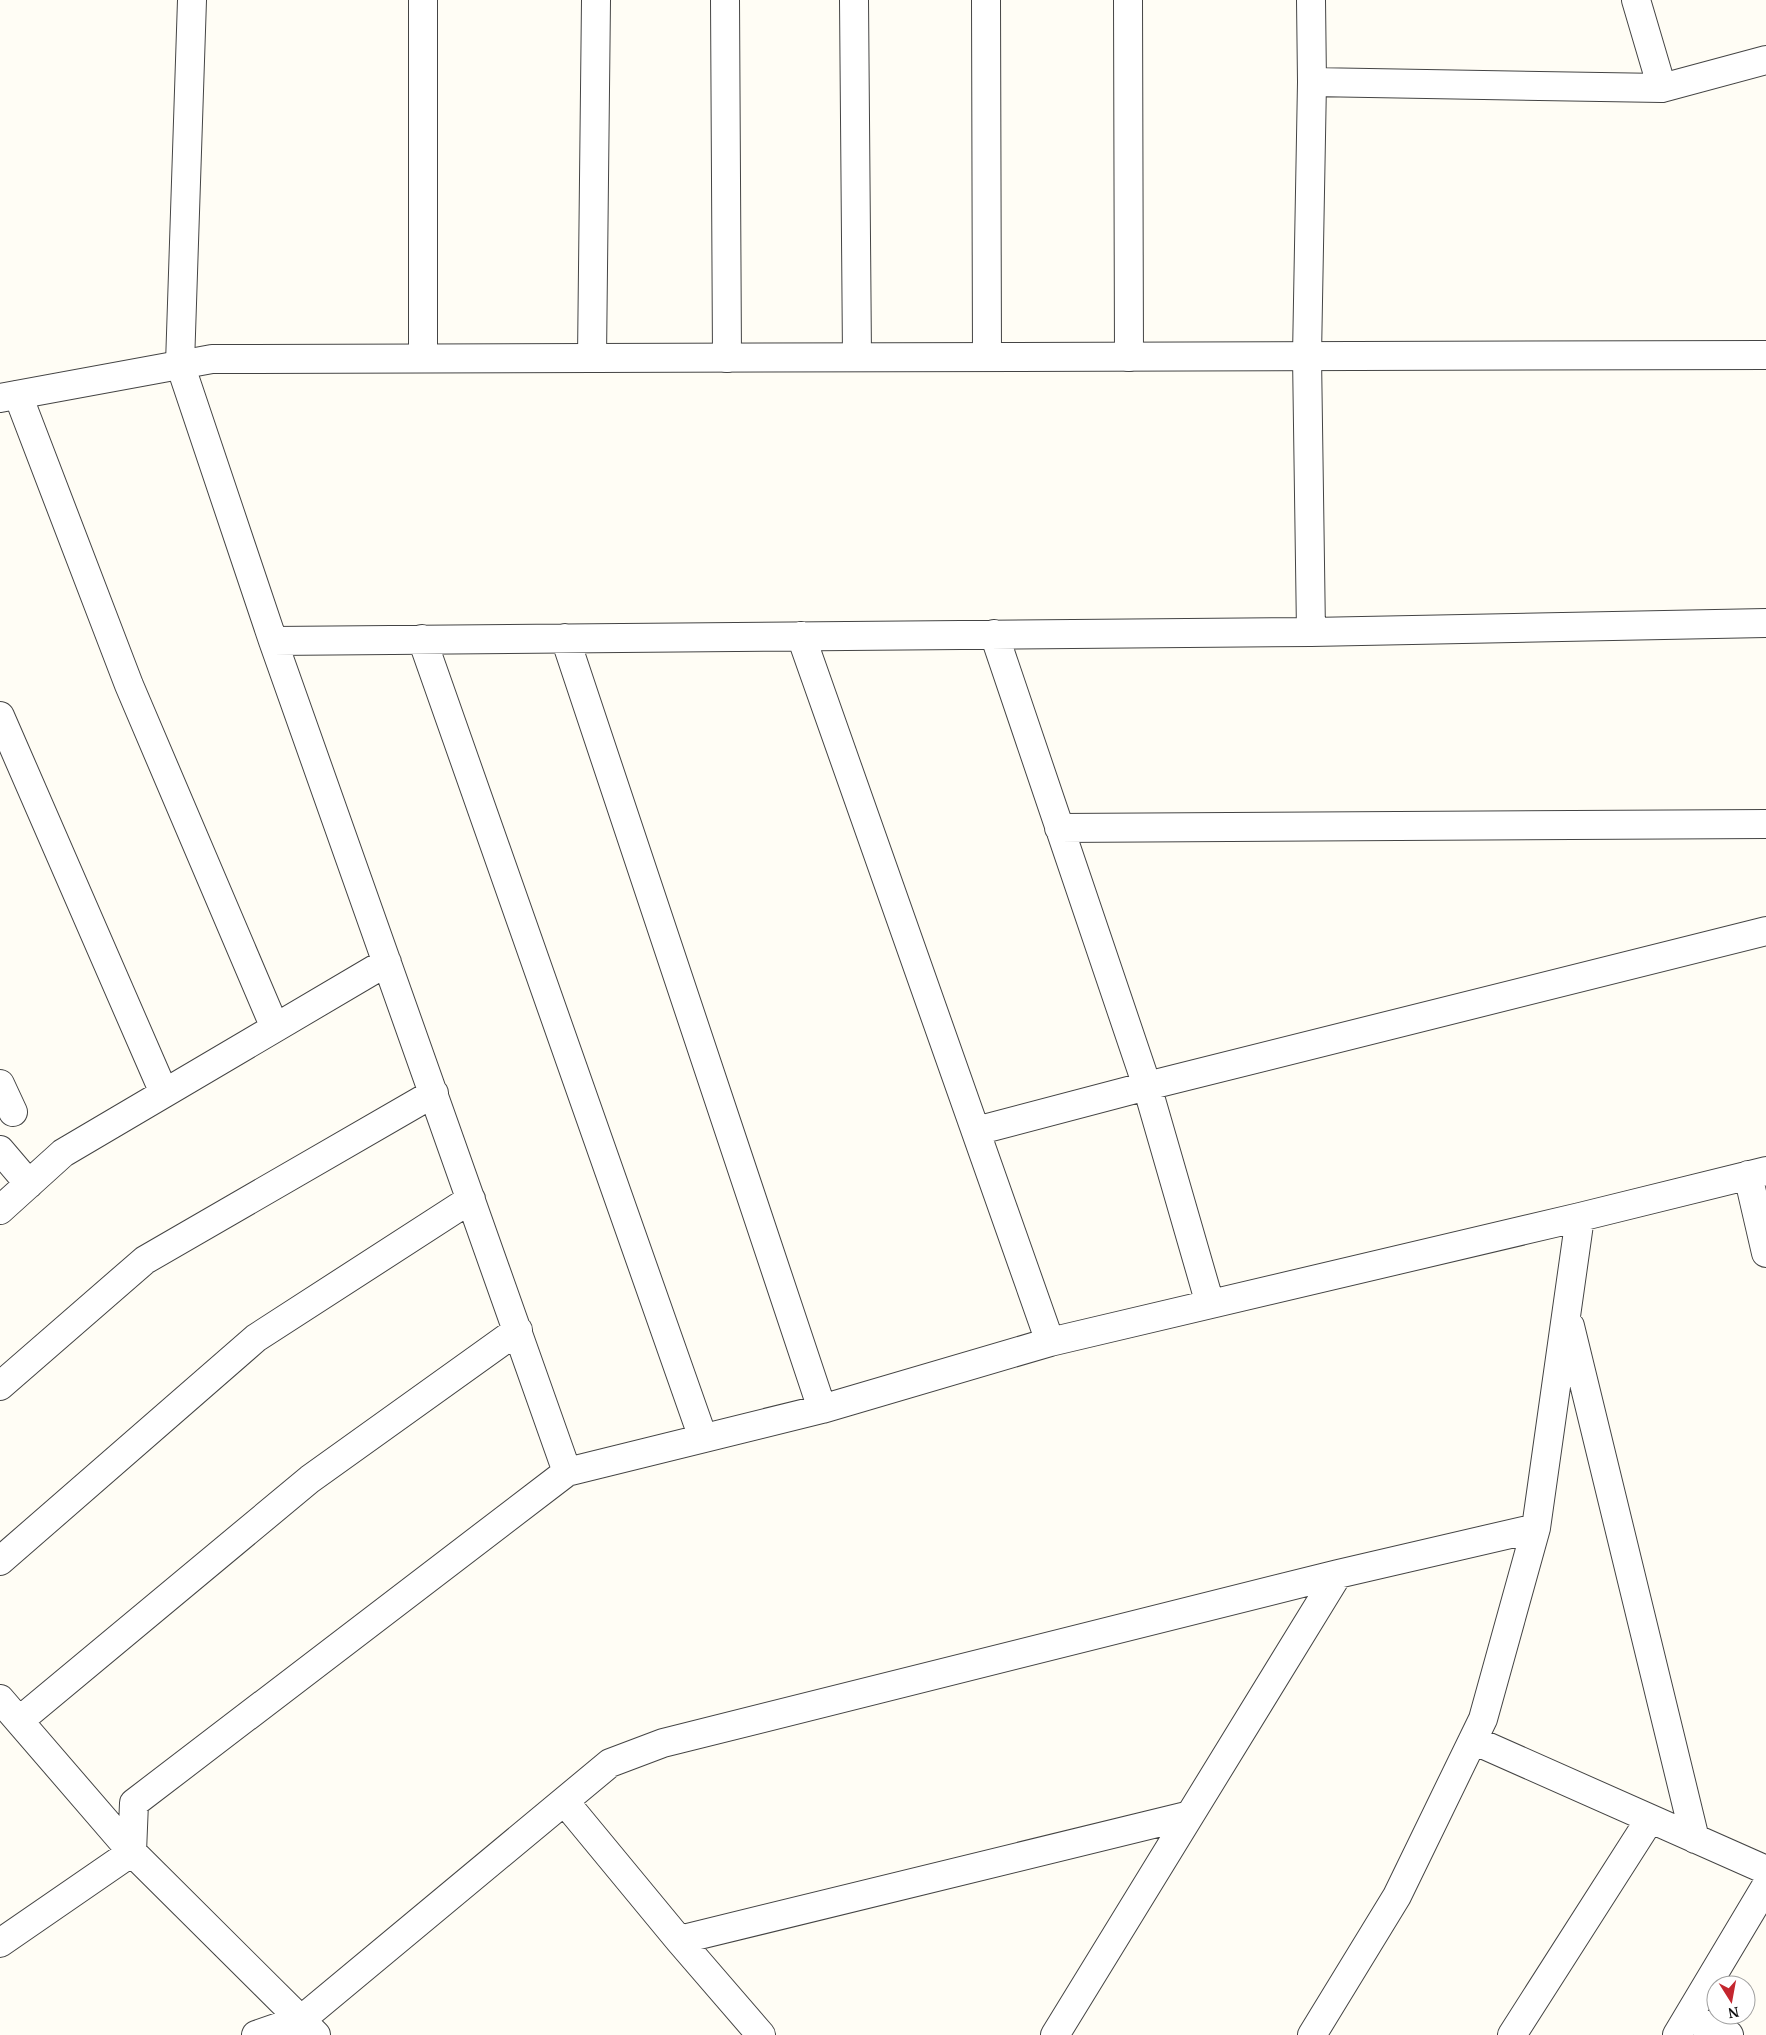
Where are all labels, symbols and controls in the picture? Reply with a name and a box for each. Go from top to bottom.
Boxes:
north arrow [1706,1975,1756,2025]
text: N [1726,2003,1741,2024]

